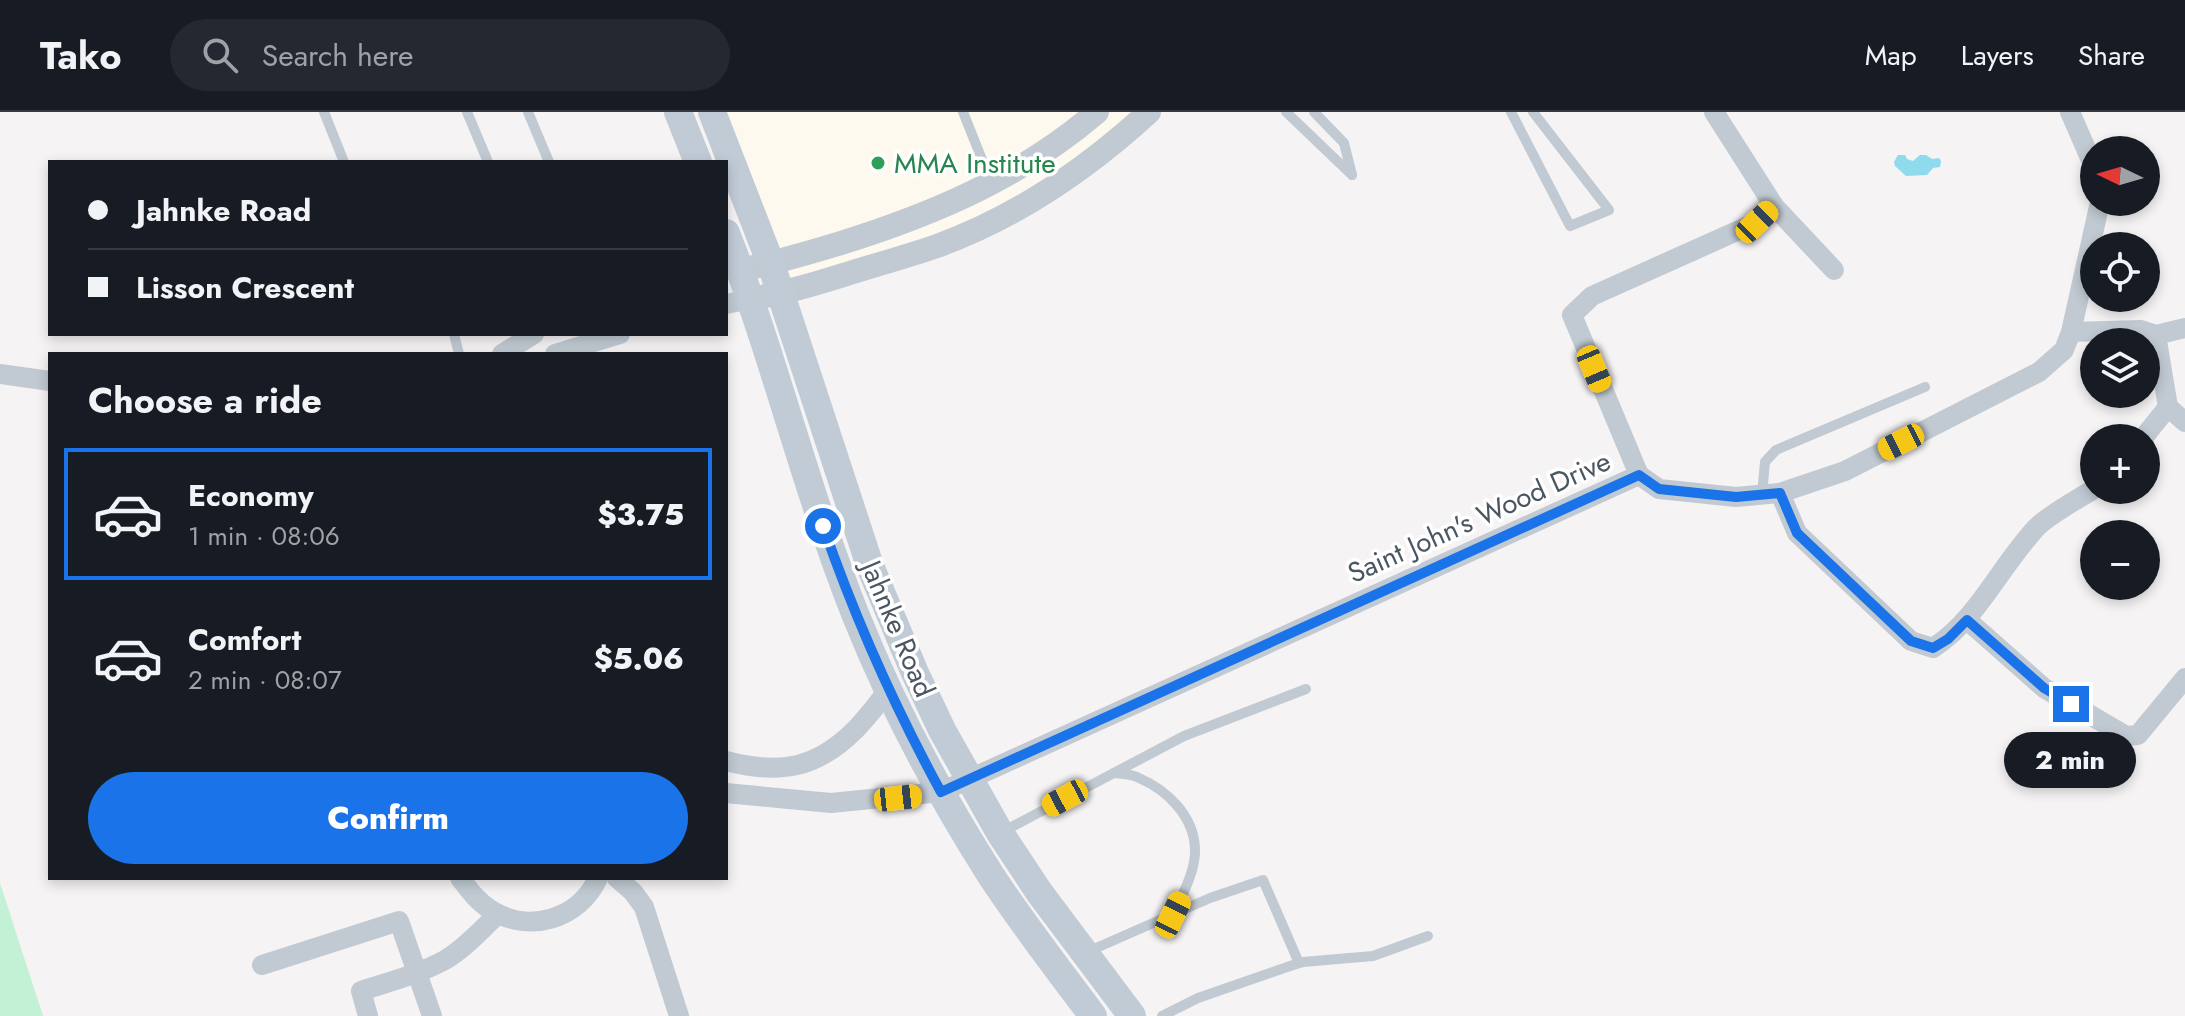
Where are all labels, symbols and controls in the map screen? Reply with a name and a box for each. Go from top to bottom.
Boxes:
search box [170,19,730,91]
text: Tako [40,28,122,83]
icon: search [198,33,242,77]
text: Search here [262,34,414,77]
text: Map [1865,35,1917,76]
text: Layers [1961,35,2034,76]
text: Share [2078,35,2145,76]
north arrow [2080,136,2160,216]
map controls [2080,136,2160,600]
place label: MMA Institute [894,143,1056,184]
marker: MMA Institute [869,154,887,172]
text: Jahnke Road [136,189,311,232]
car [1731,197,1783,247]
button: locate [2080,232,2160,312]
text: Lisson Crescent [136,266,354,309]
button: layers [2080,328,2160,408]
car [1574,342,1614,396]
text: Choose a ride [88,374,322,426]
car [1874,420,1928,464]
button: + [2080,424,2160,504]
street label: Saint John's Wood Drive [1341,441,1617,593]
text: Economy [188,474,314,517]
icon: car [92,478,164,550]
text: $3.75 [597,493,684,536]
route start [805,508,841,544]
text: 1 min · 08:06 [188,517,340,555]
button: − [2080,520,2160,600]
street label: Jahnke Road [849,551,945,704]
text: Comfort [188,618,301,661]
icon: car [92,622,164,694]
text: $5.06 [594,637,684,680]
text: 2 min · 08:07 [188,661,342,699]
route end [2053,686,2089,722]
callout: 2 min [2005,732,2137,788]
text: 2 min [2035,741,2105,779]
button: Confirm [88,772,688,864]
car [1038,776,1092,820]
car [873,784,923,812]
car [1152,888,1194,942]

